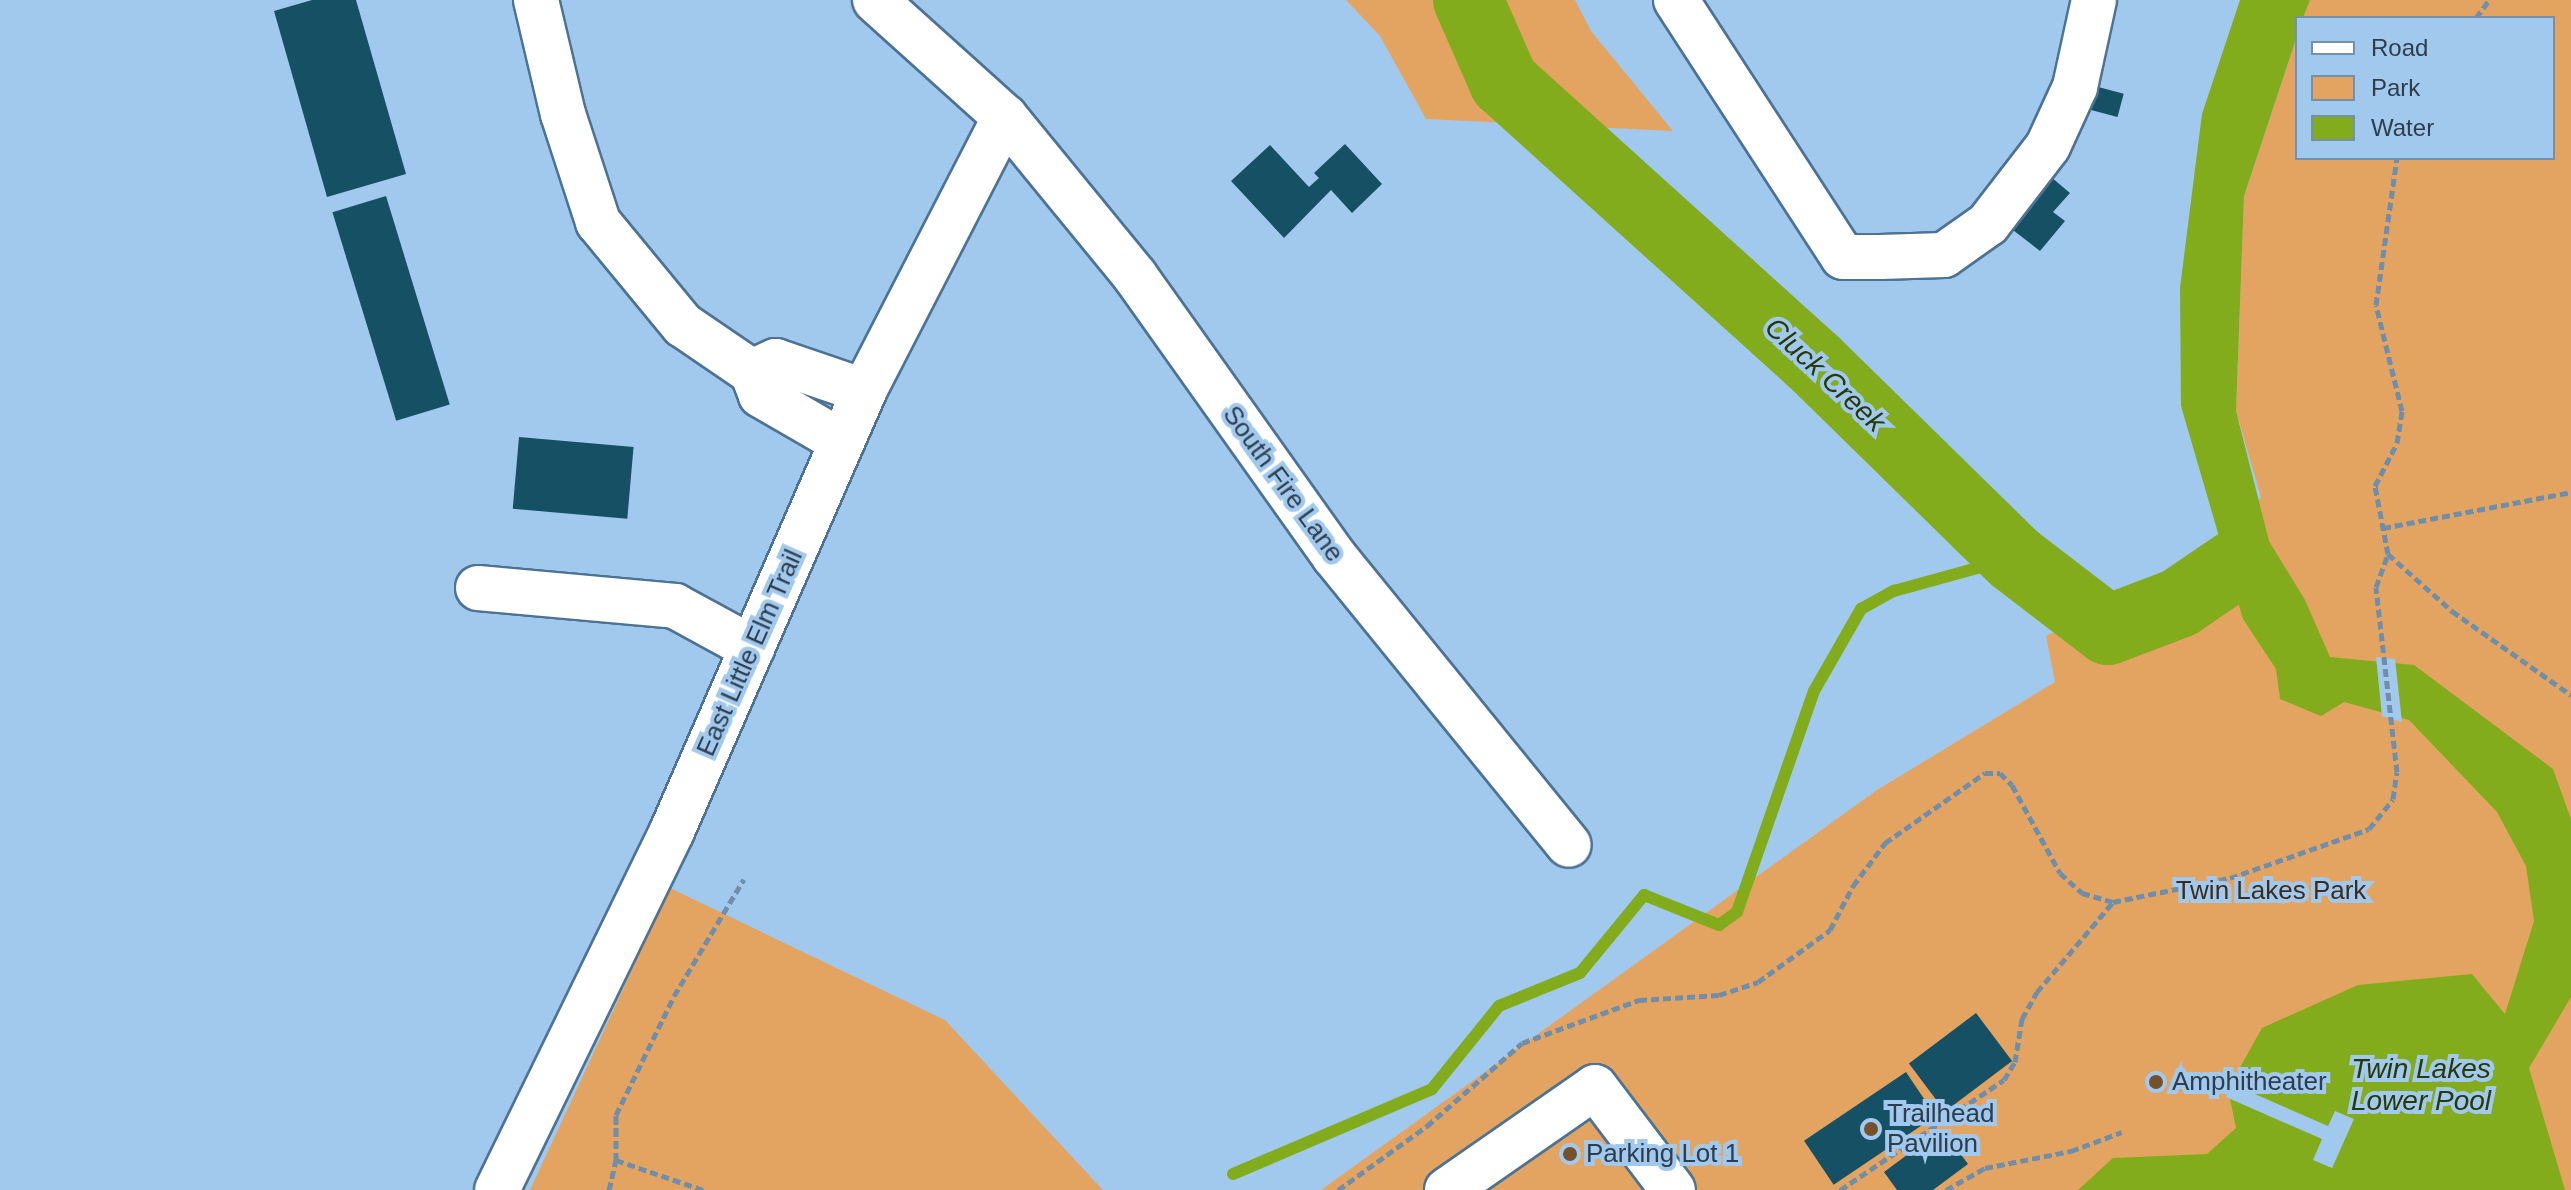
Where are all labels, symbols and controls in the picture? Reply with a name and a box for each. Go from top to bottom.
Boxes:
legend [2295,16,2555,160]
text: Road [2371,34,2428,61]
text: Park [2371,74,2420,101]
text: Water [2371,114,2434,141]
water label: Cluck Creek [1758,311,1892,439]
street label: South Fire Lane [1216,400,1350,568]
street label: East Little Elm Trail [690,545,810,761]
park label: Twin Lakes Park [2176,875,2366,907]
water label: Twin Lakes Lower Pool [2351,1052,2491,1118]
place label: Amphitheater [2172,1066,2327,1098]
marker: Amphitheater [2147,1073,2165,1091]
place label: Trailhead Pavilion [1887,1098,1994,1160]
marker: Trailhead Pavilion [1862,1120,1880,1138]
place label: Parking Lot 1 [1586,1138,1739,1170]
marker: Parking Lot 1 [1561,1145,1579,1163]

